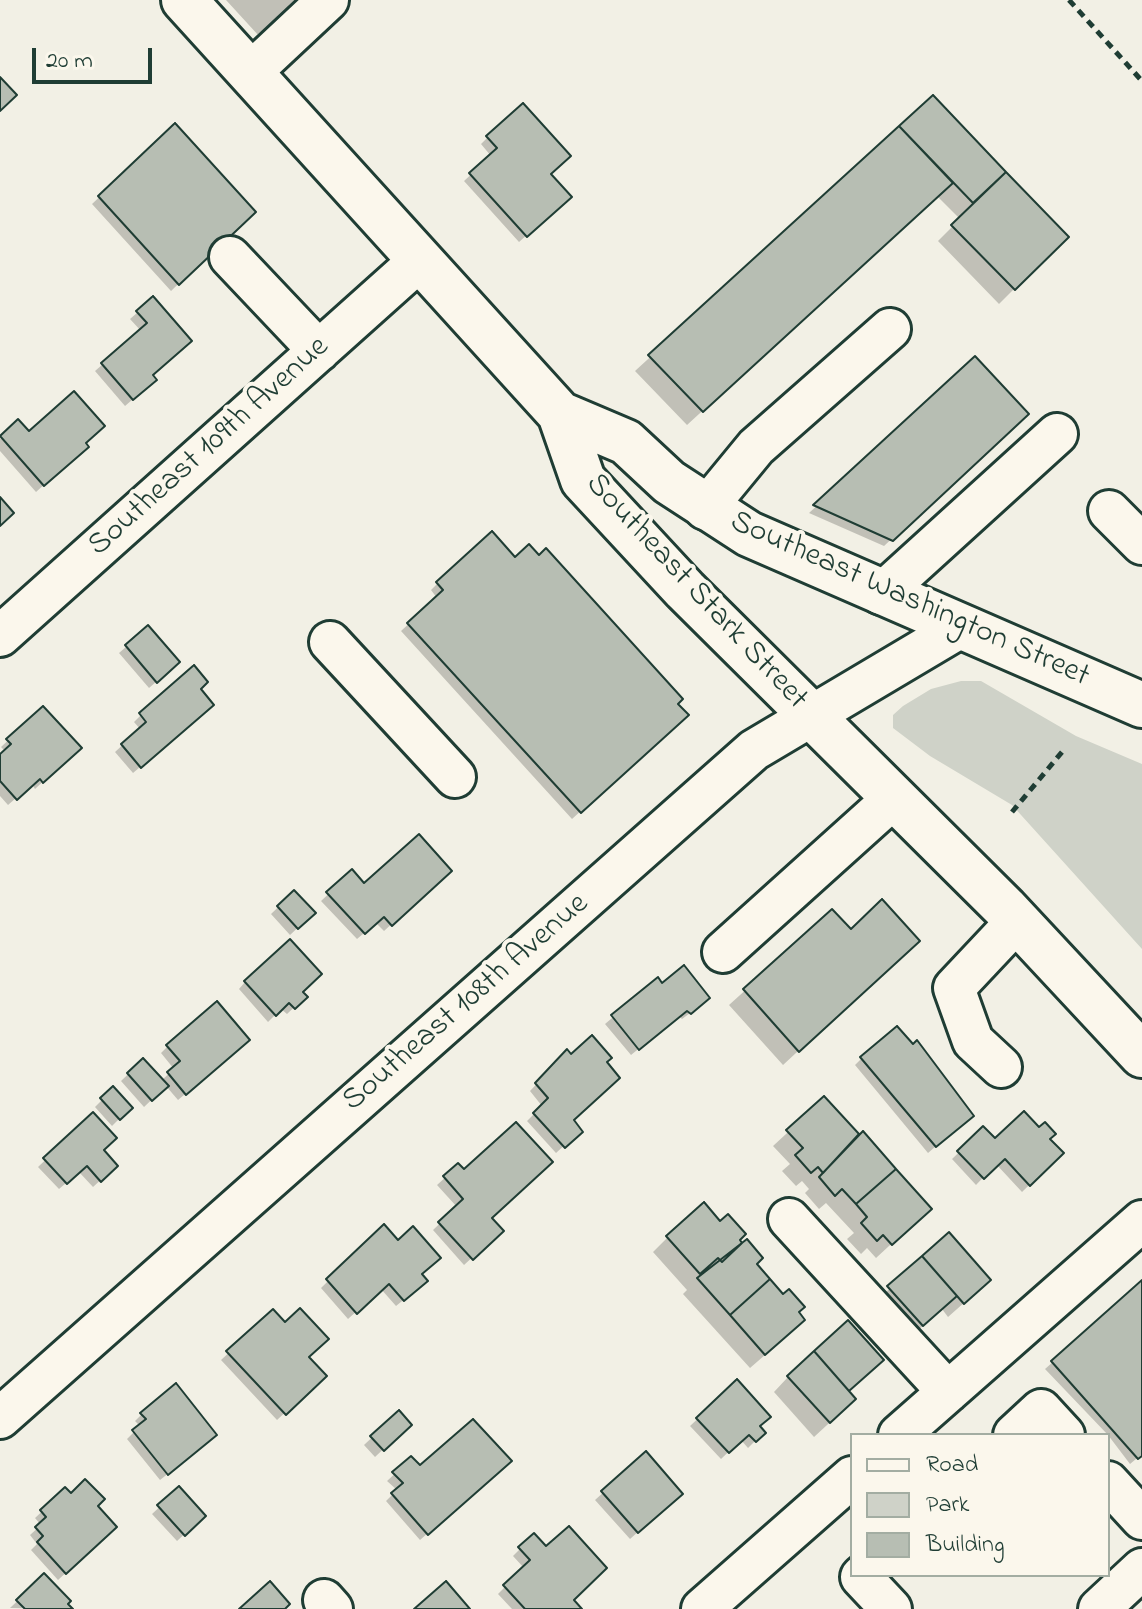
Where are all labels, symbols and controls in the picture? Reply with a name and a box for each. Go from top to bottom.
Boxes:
scale bar [36,32,156,82]
text: 20 m [46,44,93,79]
street label: Southeast 109th Avenue [81,330,339,566]
street label: Southeast Stark Street [576,467,814,719]
street label: Southeast Washington Street [723,504,1095,698]
street label: Southeast 108th Avenue [336,887,598,1121]
legend [850,1433,1110,1577]
text: Road [926,1448,978,1483]
text: Park [926,1488,969,1523]
text: Building [926,1528,1005,1563]

